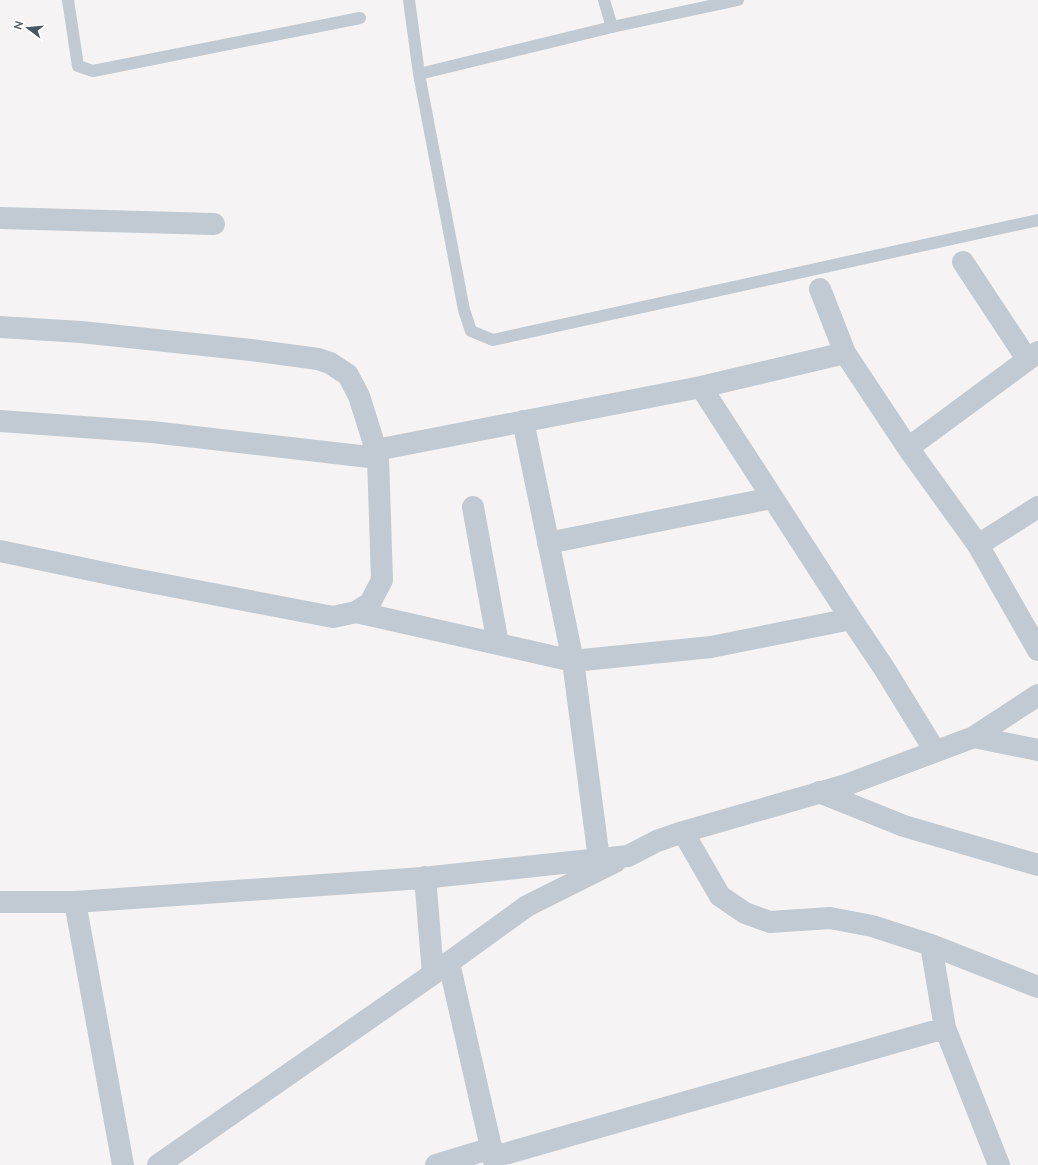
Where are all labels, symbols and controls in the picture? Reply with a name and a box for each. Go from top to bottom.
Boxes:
north arrow [8,8,48,48]
text: N [11,19,27,31]

